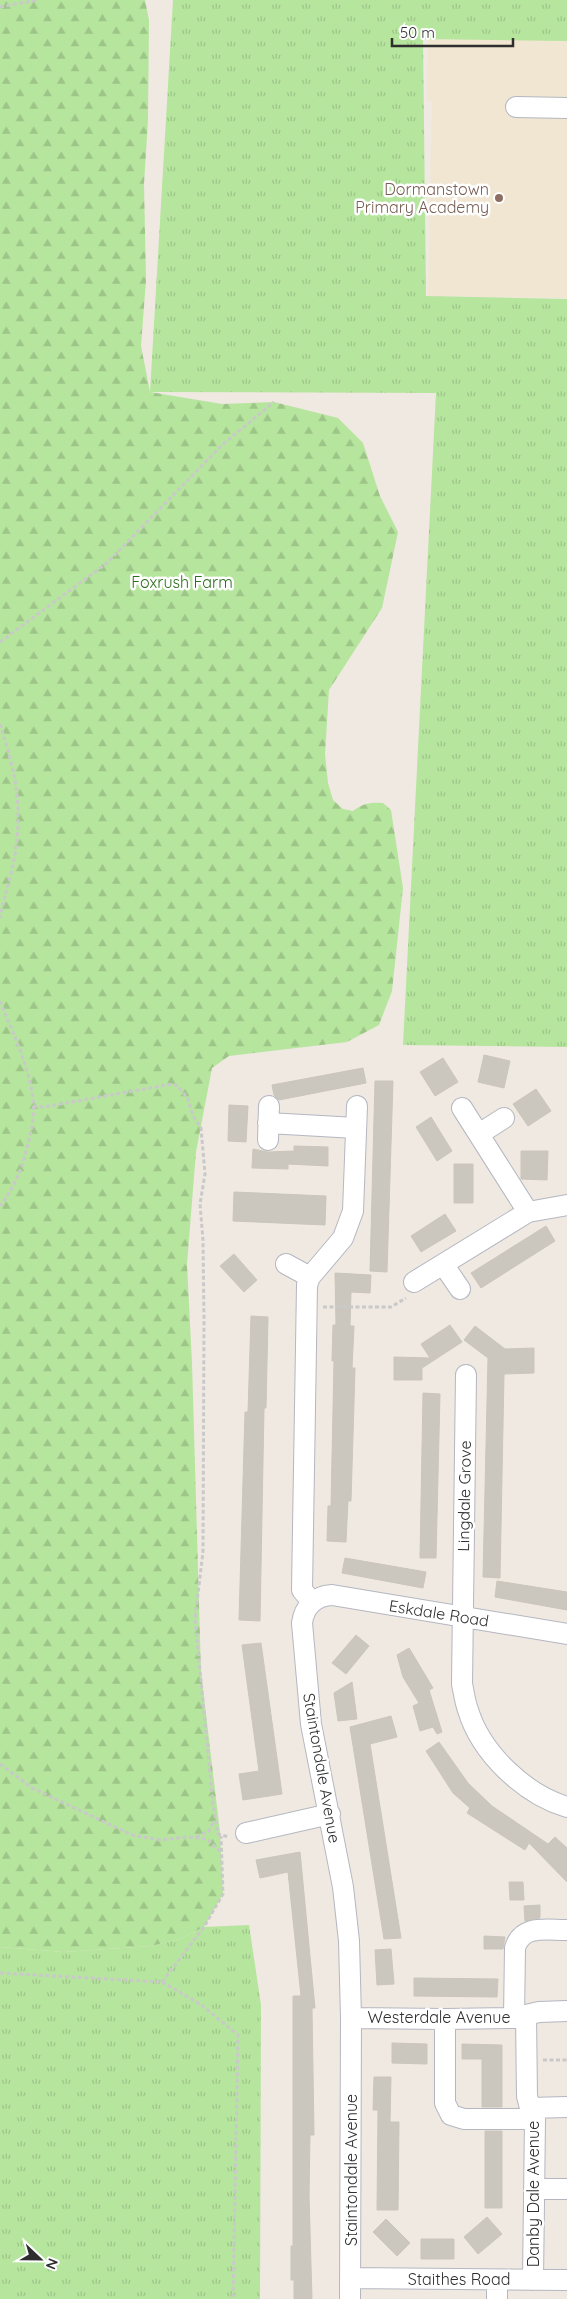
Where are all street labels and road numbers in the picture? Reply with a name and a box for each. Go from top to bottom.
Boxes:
street label: Lingdale Grove [453,1440,475,1552]
street label: Eskdale Road [388,1595,490,1631]
street label: Staintondale Avenue [299,1691,345,1845]
street label: Westerdale Avenue [368,2007,511,2027]
street label: Staintondale Avenue [341,2094,361,2246]
street label: Danby Dale Avenue [523,2121,543,2267]
street label: Staithes Road [408,2269,510,2289]

